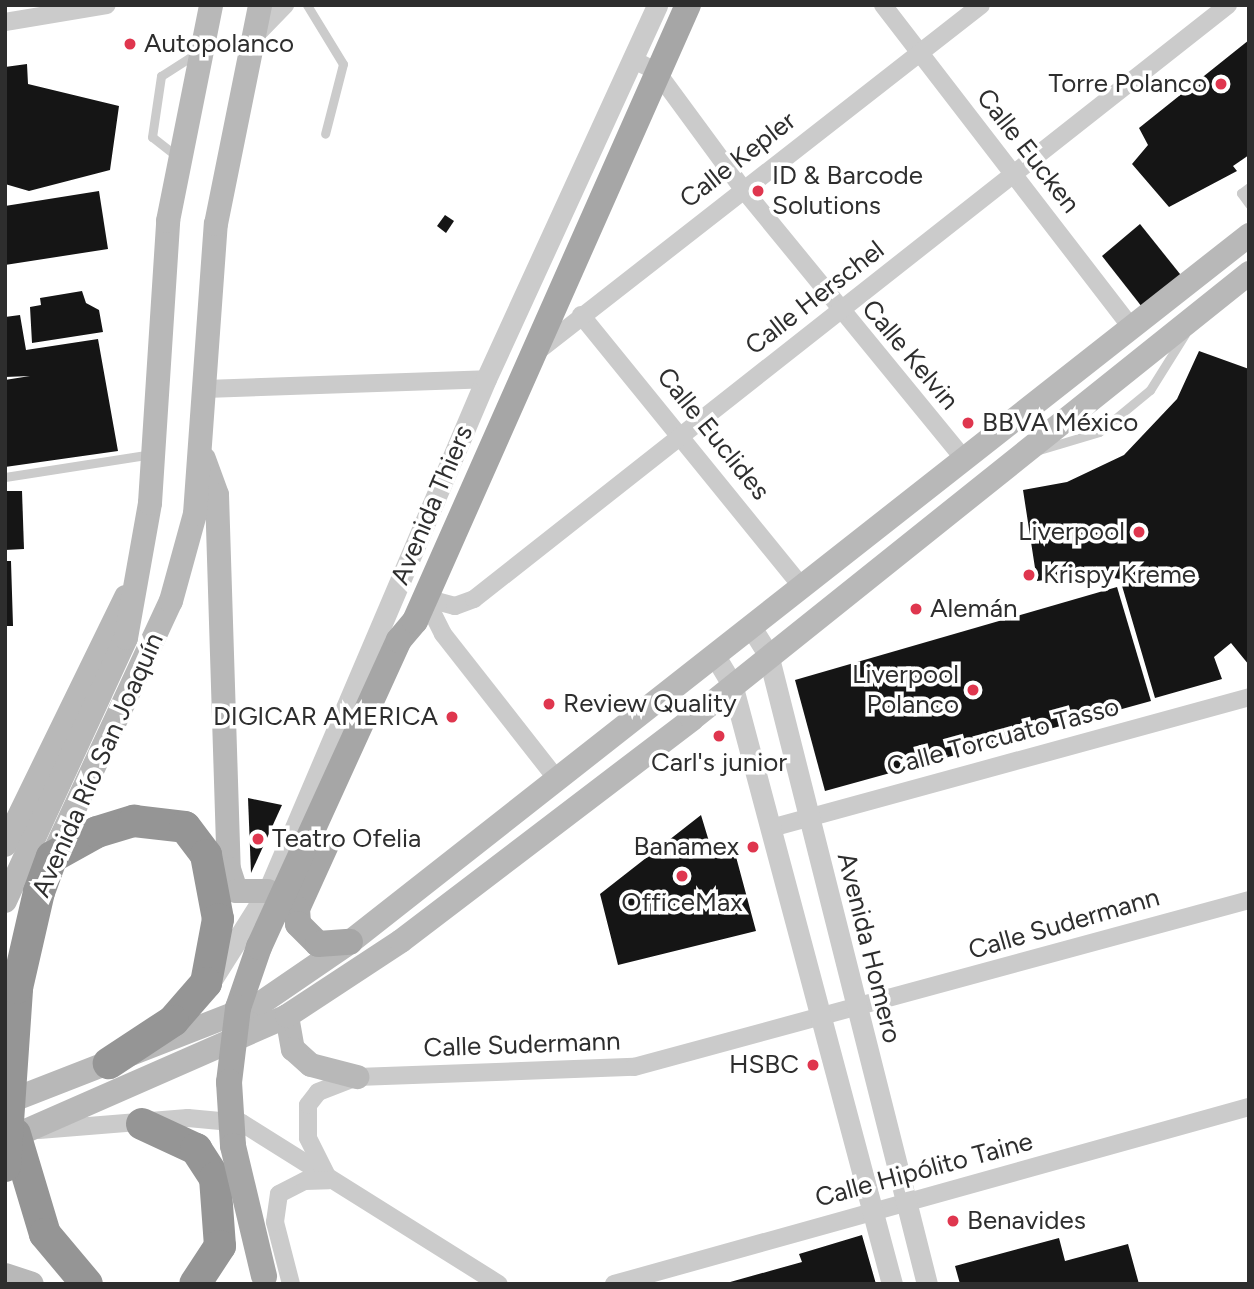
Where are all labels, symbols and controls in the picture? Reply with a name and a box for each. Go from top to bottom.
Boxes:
place label: Autopolanco [144,28,294,60]
marker: Autopolanco [122,36,138,52]
place label: Torre Polanco [1048,68,1207,100]
marker: Torre Polanco [1213,76,1229,92]
street label: Calle Eucken [970,83,1086,219]
street label: Calle Kepler [674,105,802,215]
place label: ID & Barcode Solutions [772,160,923,222]
marker: ID & Barcode Solutions [750,183,766,199]
street label: Calle Herschel [740,234,890,362]
street label: Calle Kelvin [855,294,965,416]
street label: Calle Euclides [650,361,776,507]
place label: BBVA México [982,407,1138,439]
marker: BBVA México [960,415,976,431]
street label: Avenida Thiers [384,421,480,589]
place label: Liverpool [1018,516,1125,548]
marker: Liverpool [1131,524,1147,540]
place label: Krispy Kreme [1043,559,1196,591]
marker: Krispy Kreme [1021,567,1037,583]
place label: Alemán [930,593,1017,625]
marker: Alemán [908,601,924,617]
street label: Avenida Río San Joaquín [26,628,170,902]
place label: Liverpool Polanco [852,659,959,720]
marker: Liverpool Polanco [965,682,981,698]
place label: Review Quality [563,688,737,720]
street label: Calle Torcuato Tasso [883,691,1123,783]
marker: Review Quality [541,696,557,712]
place label: DIGICAR AMERICA [213,701,438,733]
marker: DIGICAR AMERICA [444,709,460,725]
marker: Carl's junior [711,728,727,744]
place label: Carl's junior [651,747,787,779]
place label: Teatro Ofelia [272,823,421,855]
marker: Teatro Ofelia [250,831,266,847]
place label: Banamex [634,831,739,863]
marker: Banamex [745,839,761,855]
street label: Avenida Homero [830,850,908,1046]
marker: OfficeMax [674,868,690,884]
street label: Calle Sudermann [965,882,1163,966]
place label: OfficeMax [621,887,743,919]
street label: Calle Sudermann [423,1026,621,1064]
place label: HSBC [729,1049,799,1081]
marker: HSBC [805,1057,821,1073]
street label: Calle Hipólito Taine [812,1126,1036,1214]
place label: Benavides [967,1205,1086,1237]
marker: Benavides [945,1213,961,1229]

